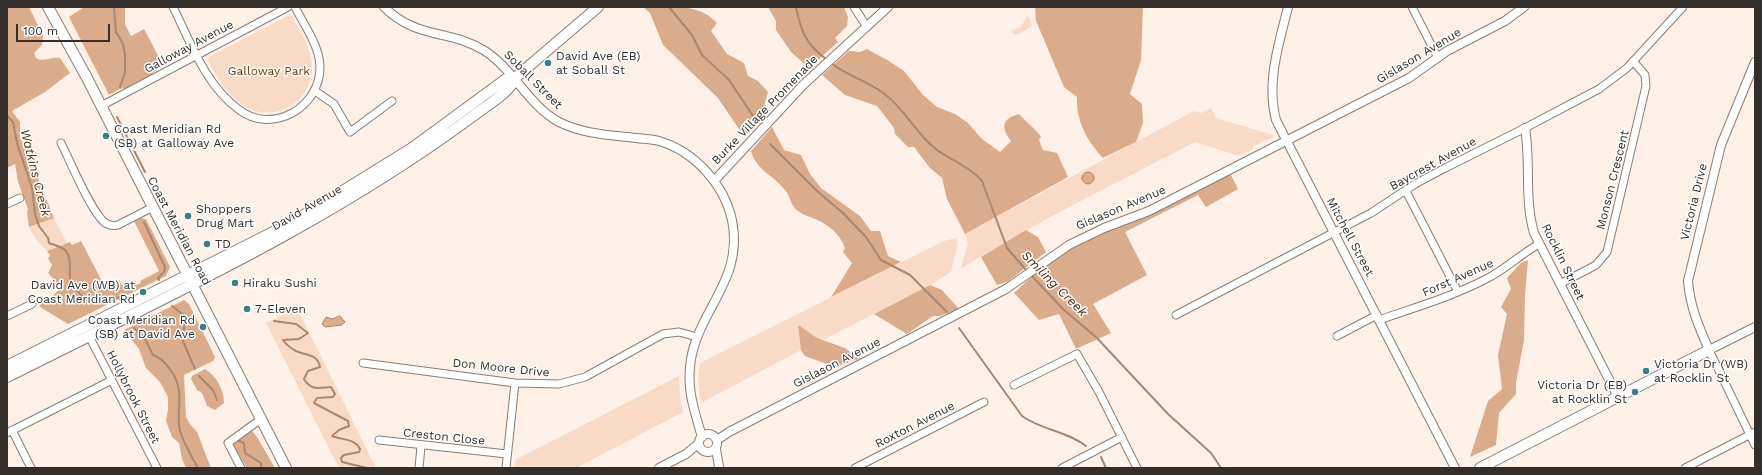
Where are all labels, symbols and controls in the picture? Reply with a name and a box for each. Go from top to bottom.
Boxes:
scale bar [18,16,112,42]
street label: Galloway Avenue [142,17,236,77]
text: 100 m [23,24,58,38]
street label: Gislason Avenue [1374,25,1464,87]
street label: Soball Street [501,48,565,112]
place label: David Ave (EB) at Soball St [556,49,640,77]
street label: Burke Village Promenade [709,52,821,168]
marker: David Ave (EB) at Soball St [543,58,553,68]
park label: Galloway Park [228,64,310,78]
place label: Coast Meridian Rd (SB) at Galloway Ave [114,122,234,150]
water label: Watkins Creek [17,128,53,218]
street label: Monson Crescent [1594,129,1632,231]
marker: Coast Meridian Rd (SB) at Galloway Ave [101,131,111,141]
street label: Baycrest Avenue [1387,134,1479,194]
street label: Victoria Drive [1677,162,1711,242]
street label: Coast Meridian Road [144,174,214,288]
street label: David Avenue [269,182,345,234]
street label: Gislason Avenue [1074,183,1168,233]
street label: Mitchell Street [1323,195,1377,279]
place label: Shoppers Drug Mart [196,202,254,230]
marker: Shoppers Drug Mart [183,211,193,221]
street label: Rocklin Street [1538,222,1588,302]
place label: TD [215,237,231,251]
marker: TD [202,239,212,249]
water label: Smiling Creek [1018,248,1090,320]
street label: Forst Avenue [1420,256,1496,300]
place label: Hiraku Sushi [243,276,317,290]
place label: David Ave (WB) at Coast Meridian Rd [28,278,135,306]
marker: Hiraku Sushi [230,278,240,288]
marker: David Ave (WB) at Coast Meridian Rd [138,287,148,297]
place label: 7-Eleven [255,302,306,316]
marker: 7-Eleven [242,304,252,314]
place label: Coast Meridian Rd (SB) at David Ave [88,313,195,341]
marker: Coast Meridian Rd (SB) at David Ave [198,322,208,332]
street label: Gislason Avenue [791,335,883,391]
street label: Hollybrook Street [103,348,163,446]
street label: Don Moore Drive [452,356,550,380]
place label: Victoria Dr (WB) at Rocklin St [1654,357,1748,385]
marker: Victoria Dr (WB) at Rocklin St [1641,366,1651,376]
place label: Victoria Dr (EB) at Rocklin St [1537,378,1627,406]
marker: Victoria Dr (EB) at Rocklin St [1630,387,1640,397]
street label: Roxton Avenue [873,399,957,451]
street label: Creston Close [402,426,486,448]

